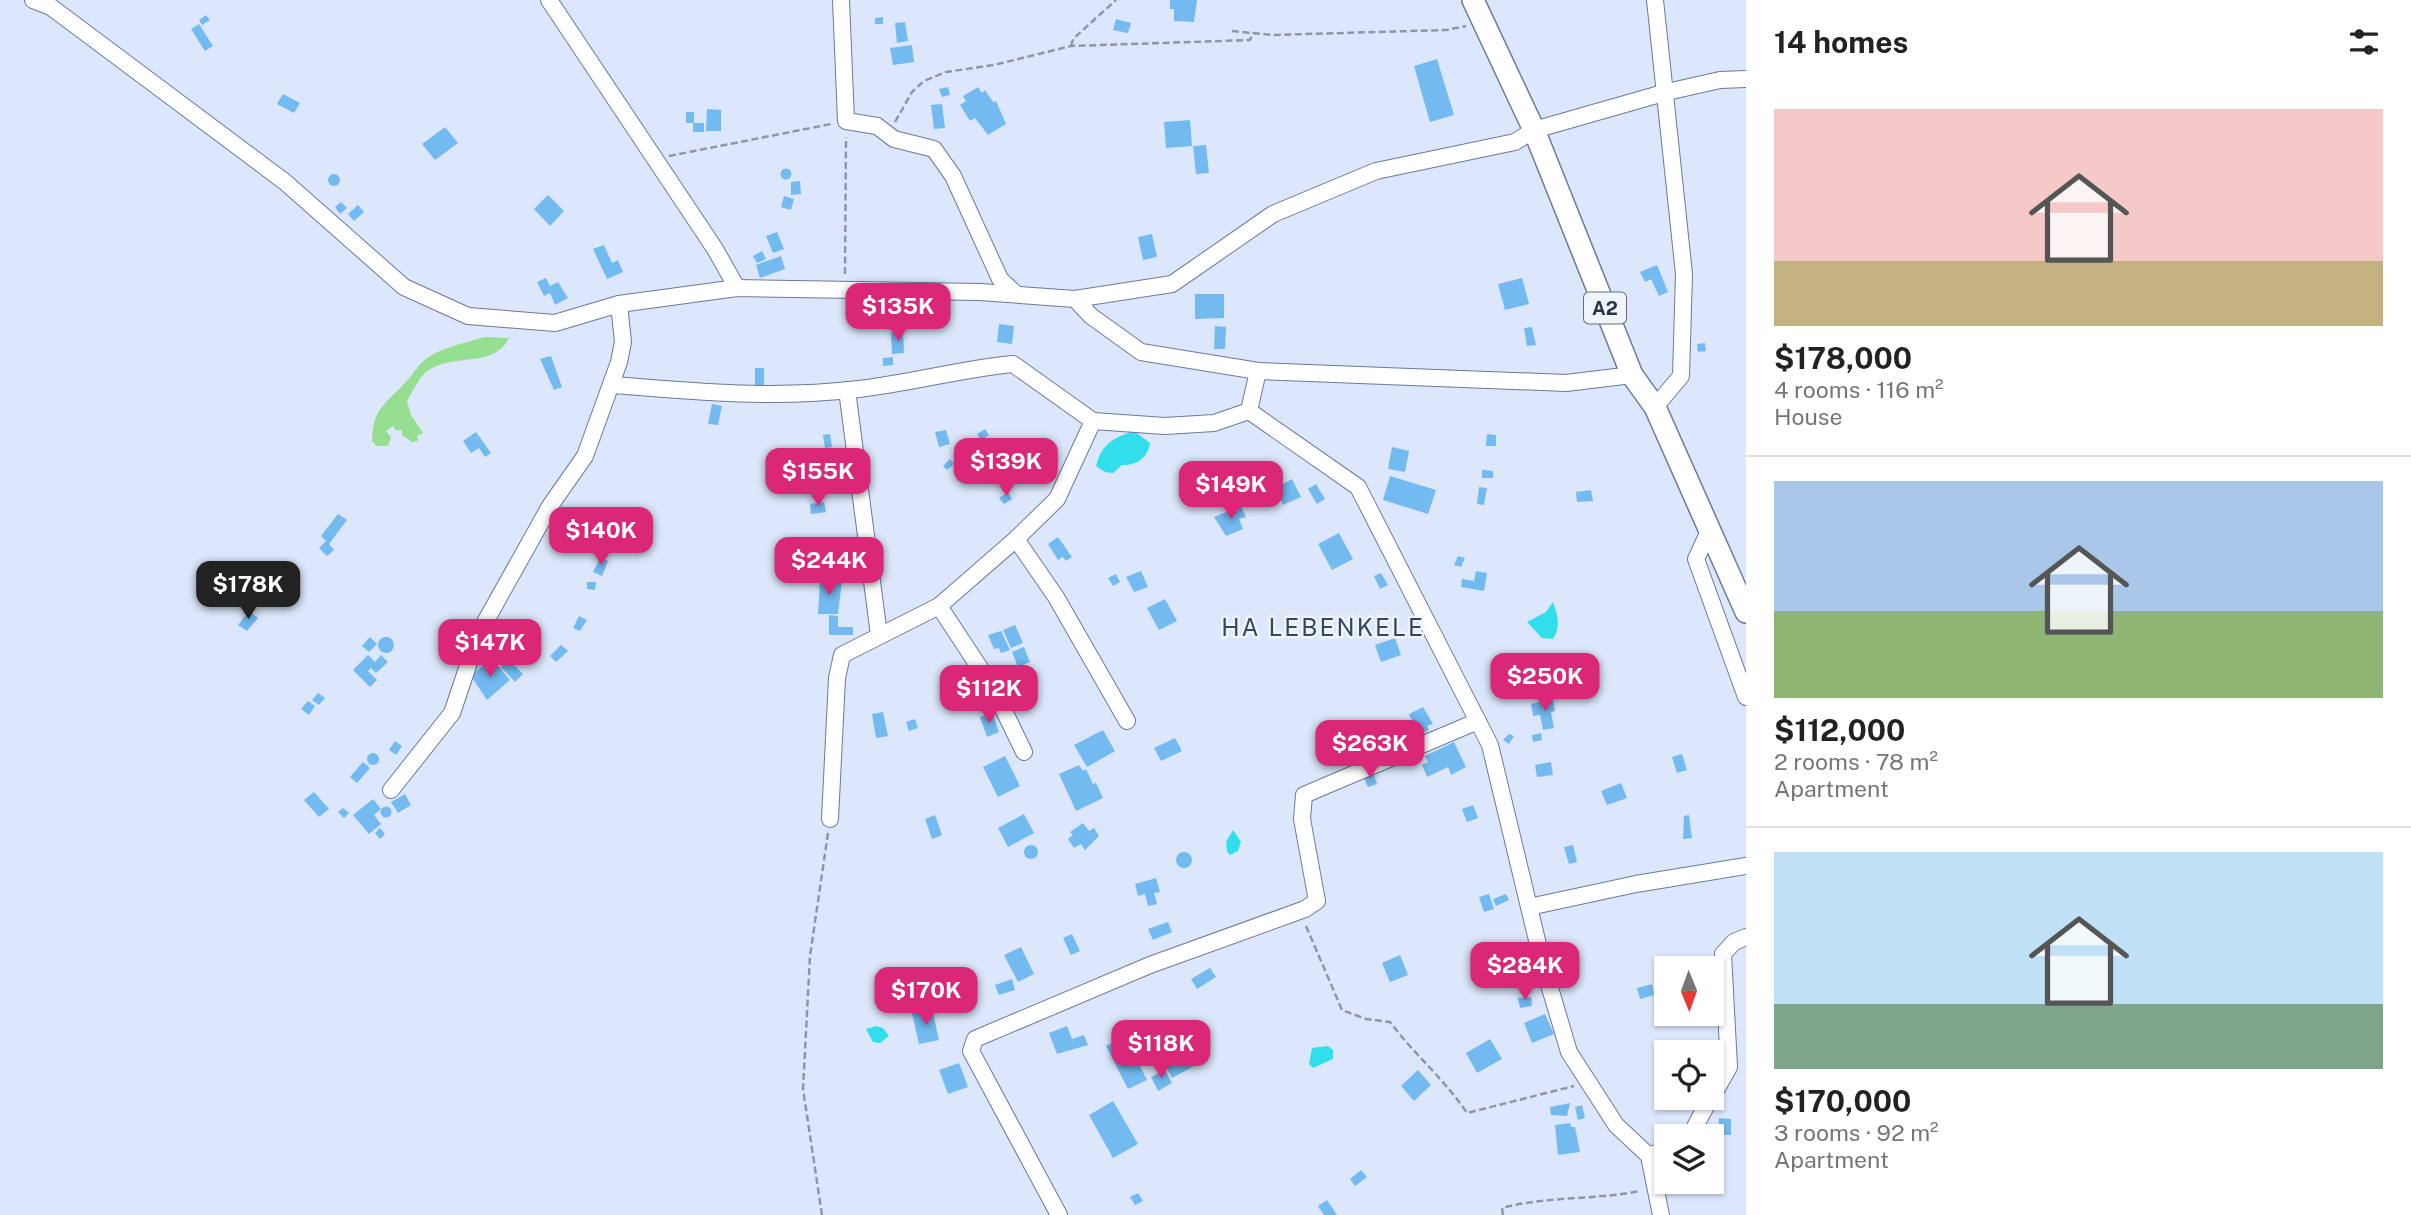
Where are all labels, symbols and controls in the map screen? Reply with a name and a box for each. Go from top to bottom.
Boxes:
icon: filters [2345,23,2383,61]
text: 14 homes [1774,24,1908,60]
icon: home [2016,155,2142,281]
pin: $135K [849,284,947,343]
text: $135K [862,292,934,319]
road number: A2 [1584,292,1626,324]
text: $178,000 [1774,340,1912,376]
text: 4 rooms · 116 m² [1774,376,1943,403]
text: House [1774,403,1842,430]
pin: $139K [957,438,1055,498]
text: $139K [970,447,1042,474]
pin: $155K [769,448,867,508]
text: $155K [781,457,855,484]
pin: $149K [1182,462,1280,521]
text: $149K [1195,470,1267,497]
pin: $140K [552,508,650,567]
text: $140K [565,516,637,543]
icon: home [2016,527,2142,653]
pin: $244K [780,538,878,597]
text: $244K [791,546,867,573]
pin: $178K [199,562,297,621]
text: $178K [212,570,284,597]
district label: HA LEBENKELE [1221,613,1425,641]
pin: $147K [441,620,539,679]
text: $147K [454,628,526,655]
pin: $250K [1496,654,1594,713]
text: $250K [1506,662,1584,689]
pin: $112K [940,666,1038,725]
text: $112K [956,674,1022,701]
text: $112,000 [1774,712,1905,748]
pin: $263K [1321,720,1419,780]
text: $263K [1331,729,1409,756]
text: 2 rooms · 78 m² [1774,748,1938,775]
text: Apartment [1774,775,1889,802]
icon: home [2016,898,2142,1024]
pin: $284K [1476,942,1574,1002]
text: $284K [1486,951,1564,978]
north arrow [1654,956,1724,1026]
map controls [1654,956,1724,1194]
pin: $170K [877,968,975,1027]
text: $170K [891,976,962,1003]
pin: $118K [1112,1020,1210,1080]
text: $118K [1127,1029,1195,1056]
button: locate [1654,1040,1724,1110]
text: $170,000 [1774,1083,1911,1119]
text: 3 rooms · 92 m² [1774,1119,1939,1146]
button: layers [1654,1124,1724,1194]
text: Apartment [1774,1146,1889,1173]

